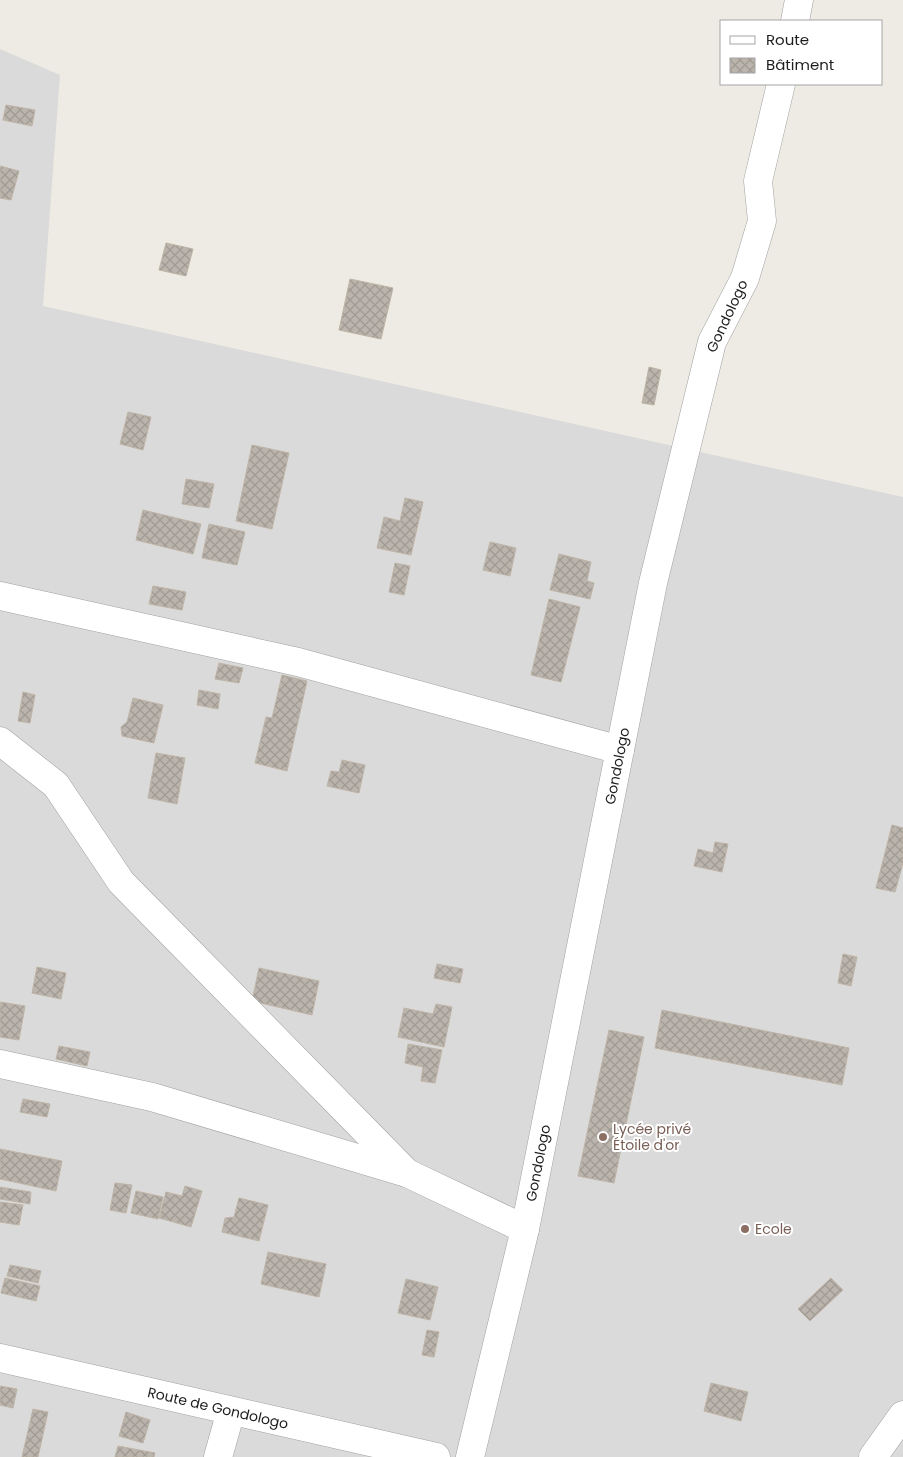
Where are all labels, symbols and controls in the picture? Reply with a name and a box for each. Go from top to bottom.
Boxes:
legend [720,20,883,85]
text: Route [766,29,809,50]
text: Bâtiment [766,54,834,75]
street label: Gondologo [701,276,753,356]
street label: Gondologo [600,726,634,806]
place label: Lycée privé Étoile d'or [613,1119,692,1155]
street label: Gondologo [521,1123,555,1203]
marker: Lycée privé Étoile d'or [597,1131,609,1143]
place label: Ecole [755,1219,792,1239]
marker: Ecole [739,1223,751,1235]
street label: Route de Gondologo [146,1382,290,1434]

